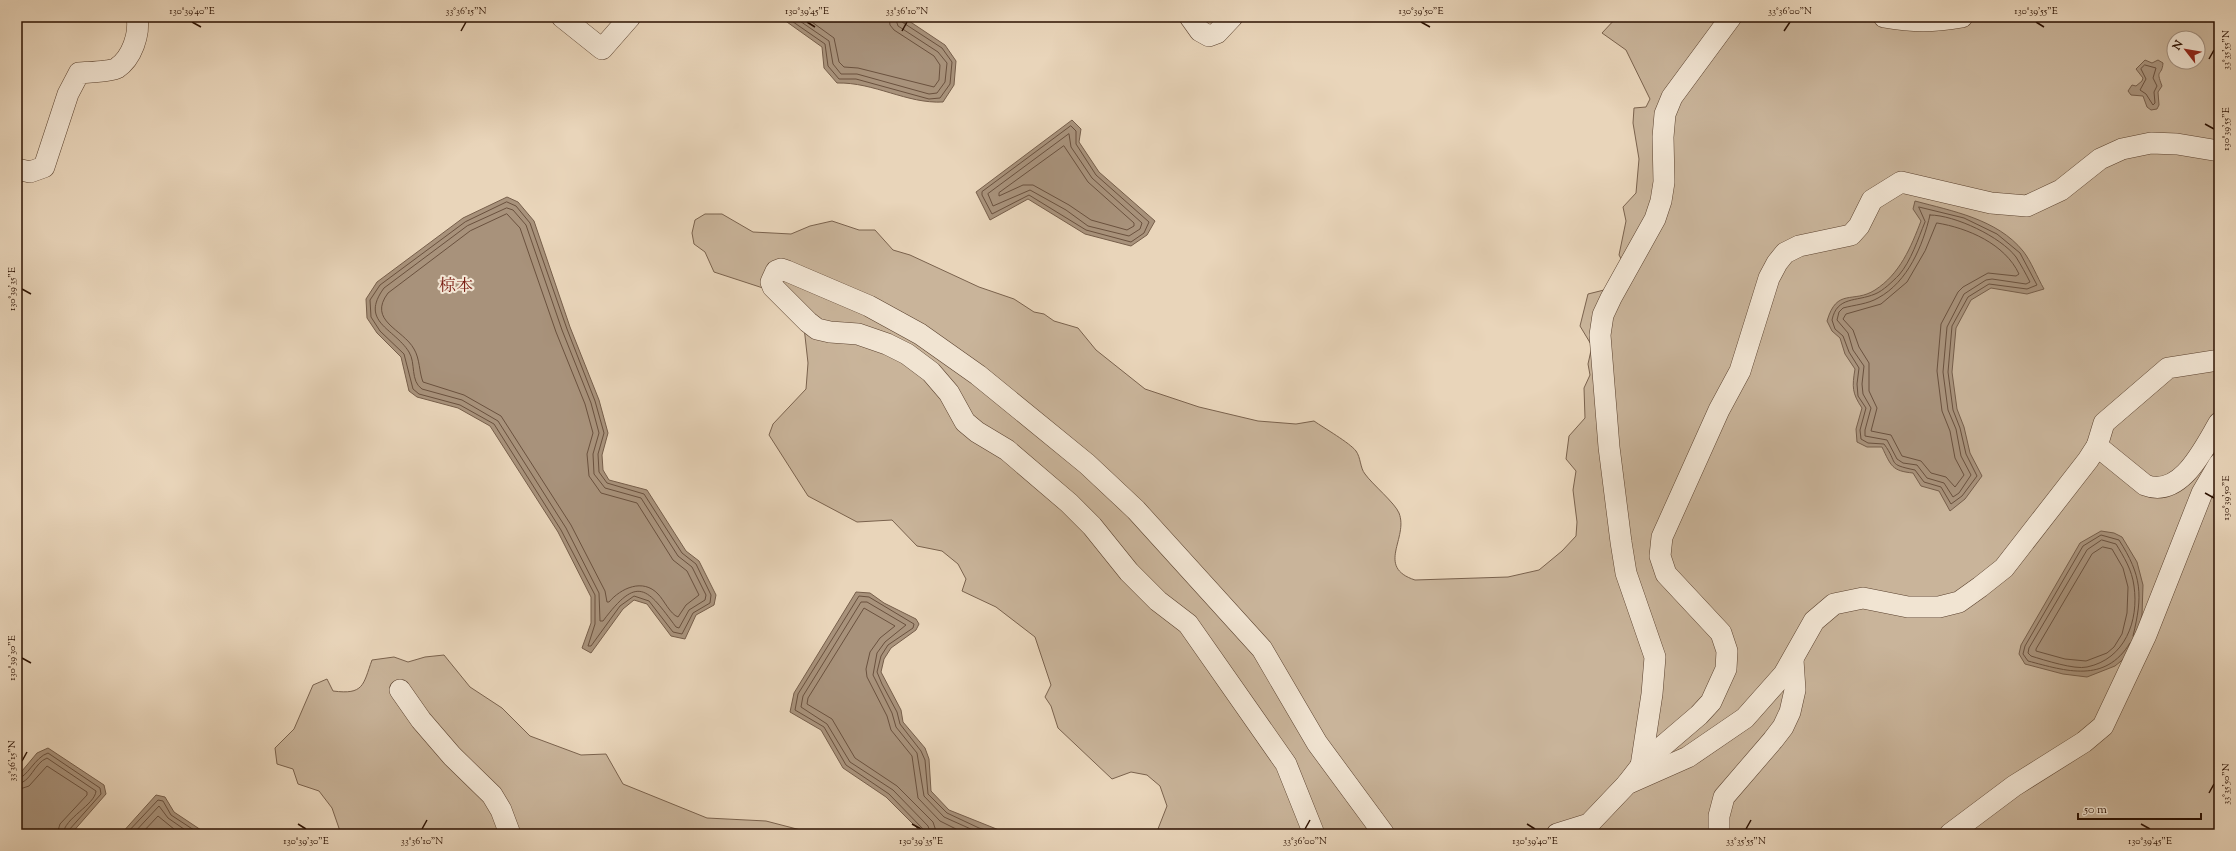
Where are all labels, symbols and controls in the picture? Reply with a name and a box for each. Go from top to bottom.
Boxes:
text: 130°39'40"E [169,4,215,19]
text: 33°36'15"N [445,4,487,19]
text: 130°39'45"E [785,4,829,19]
text: 33°36'10"N [886,4,928,19]
text: 130°39'50"E [1399,4,1443,19]
text: 33°36'00"N [1768,4,1812,19]
text: 130°39'55"E [2014,4,2058,19]
north arrow [2166,30,2206,70]
text: 33°35'55"N [2219,30,2234,70]
text: N [2169,37,2188,54]
text: 130°39'55"E [2219,107,2234,151]
text: 130°39'35"E [5,267,20,311]
district label: 椋本 [439,275,473,299]
text: 130°39'50"E [2219,476,2234,520]
text: 130°39'30"E [5,635,20,681]
text: 33°36'15"N [5,740,20,782]
text: 33°35'50"N [2219,763,2234,805]
scale bar [2078,795,2201,821]
text: 50 m [2083,801,2107,819]
text: 130°39'30"E [283,834,329,849]
text: 33°36'10"N [401,834,443,849]
text: 130°39'35"E [899,834,943,849]
text: 33°36'00"N [1283,834,1327,849]
text: 130°39'40"E [1512,834,1558,849]
text: 33°35'55"N [1726,834,1766,849]
text: 130°39'45"E [2128,834,2172,849]

